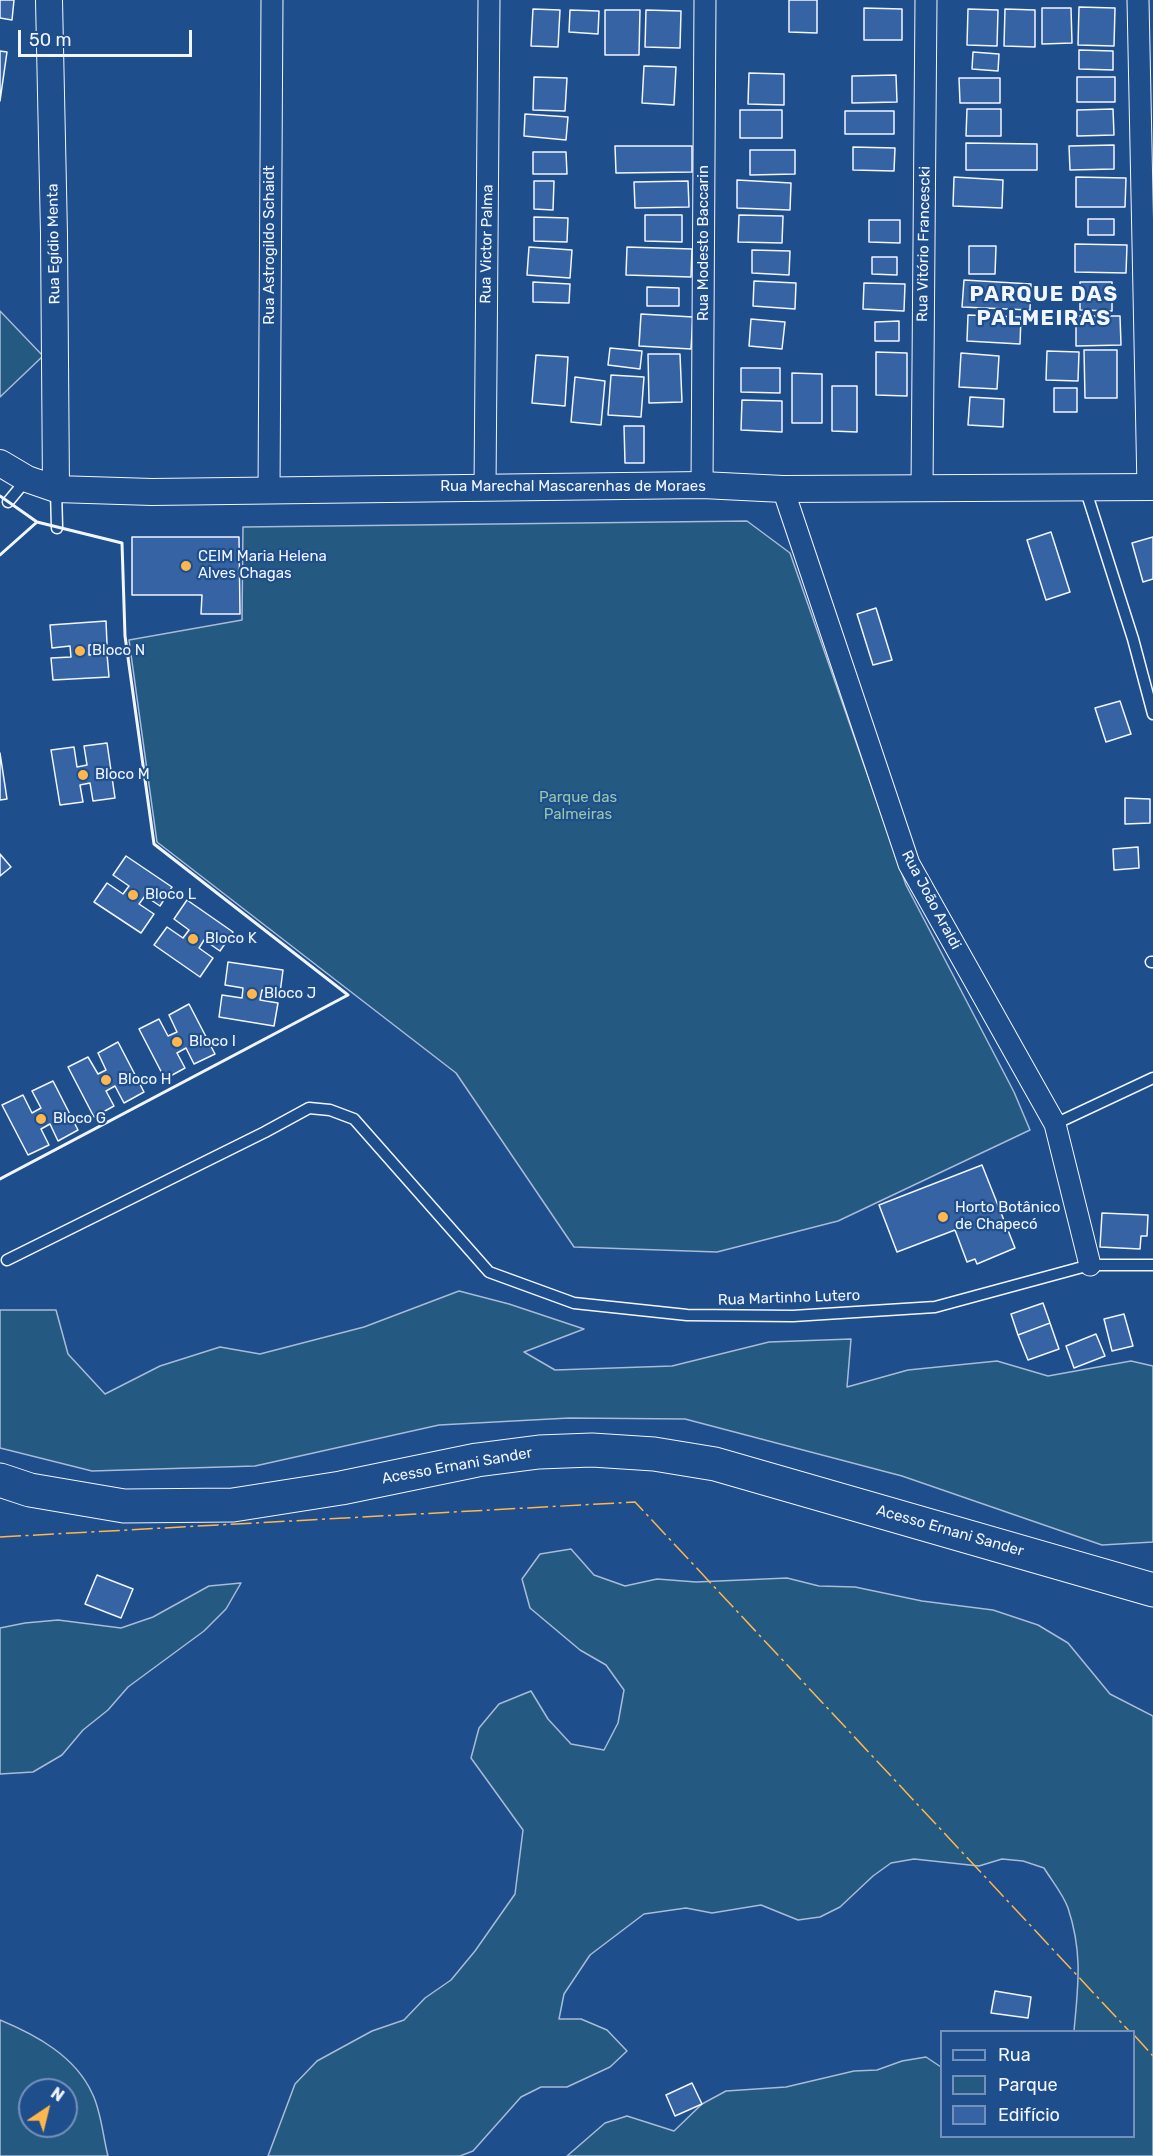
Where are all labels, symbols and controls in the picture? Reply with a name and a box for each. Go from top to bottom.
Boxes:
scale bar [21,18,195,56]
text: 50 m [29,29,72,51]
street label: Rua Astrogildo Schaidt [261,165,279,325]
street label: Rua Modesto Baccarin [695,165,713,321]
street label: Rua Vitório Francescki [914,166,934,322]
street label: Rua Egídio Menta [44,184,64,304]
street label: Rua Victor Palma [477,184,497,304]
district label: PARQUE DAS PALMEIRAS [969,282,1119,332]
street label: Rua Marechal Mascarenhas de Moraes [440,478,706,496]
place label: CEIM Maria Helena Alves Chagas [198,548,327,583]
marker: CEIM Maria Helena Alves Chagas [179,559,193,573]
place label: Bloco N [92,642,145,660]
marker: Bloco N [73,644,87,658]
place label: Bloco M [95,766,150,784]
marker: Bloco M [76,768,90,782]
park label: Parque das Palmeiras [539,789,617,824]
street label: Rua João Araldi [897,847,965,953]
place label: Bloco L [145,886,196,904]
marker: Bloco L [126,888,140,902]
place label: Bloco K [205,930,257,948]
marker: Bloco K [186,932,200,946]
place label: Bloco J [264,985,316,1003]
marker: Bloco J [245,987,259,1001]
place label: Bloco I [189,1033,236,1051]
marker: Bloco I [170,1035,184,1049]
place label: Bloco H [118,1071,172,1089]
marker: Bloco H [99,1073,113,1087]
place label: Bloco G [53,1110,106,1128]
marker: Bloco G [34,1112,48,1126]
place label: Horto Botânico de Chapecó [955,1199,1060,1234]
marker: Horto Botânico de Chapecó [936,1210,950,1224]
street label: Rua Martinho Lutero [718,1287,860,1309]
street label: Acesso Ernani Sander [380,1444,534,1488]
street label: Acesso Ernani Sander [874,1501,1026,1561]
legend [940,2030,1135,2138]
text: Rua [998,2044,1031,2066]
text: Parque [998,2074,1058,2096]
north arrow [18,2078,78,2138]
text: N [47,2083,68,2106]
text: Edifício [998,2104,1060,2126]

